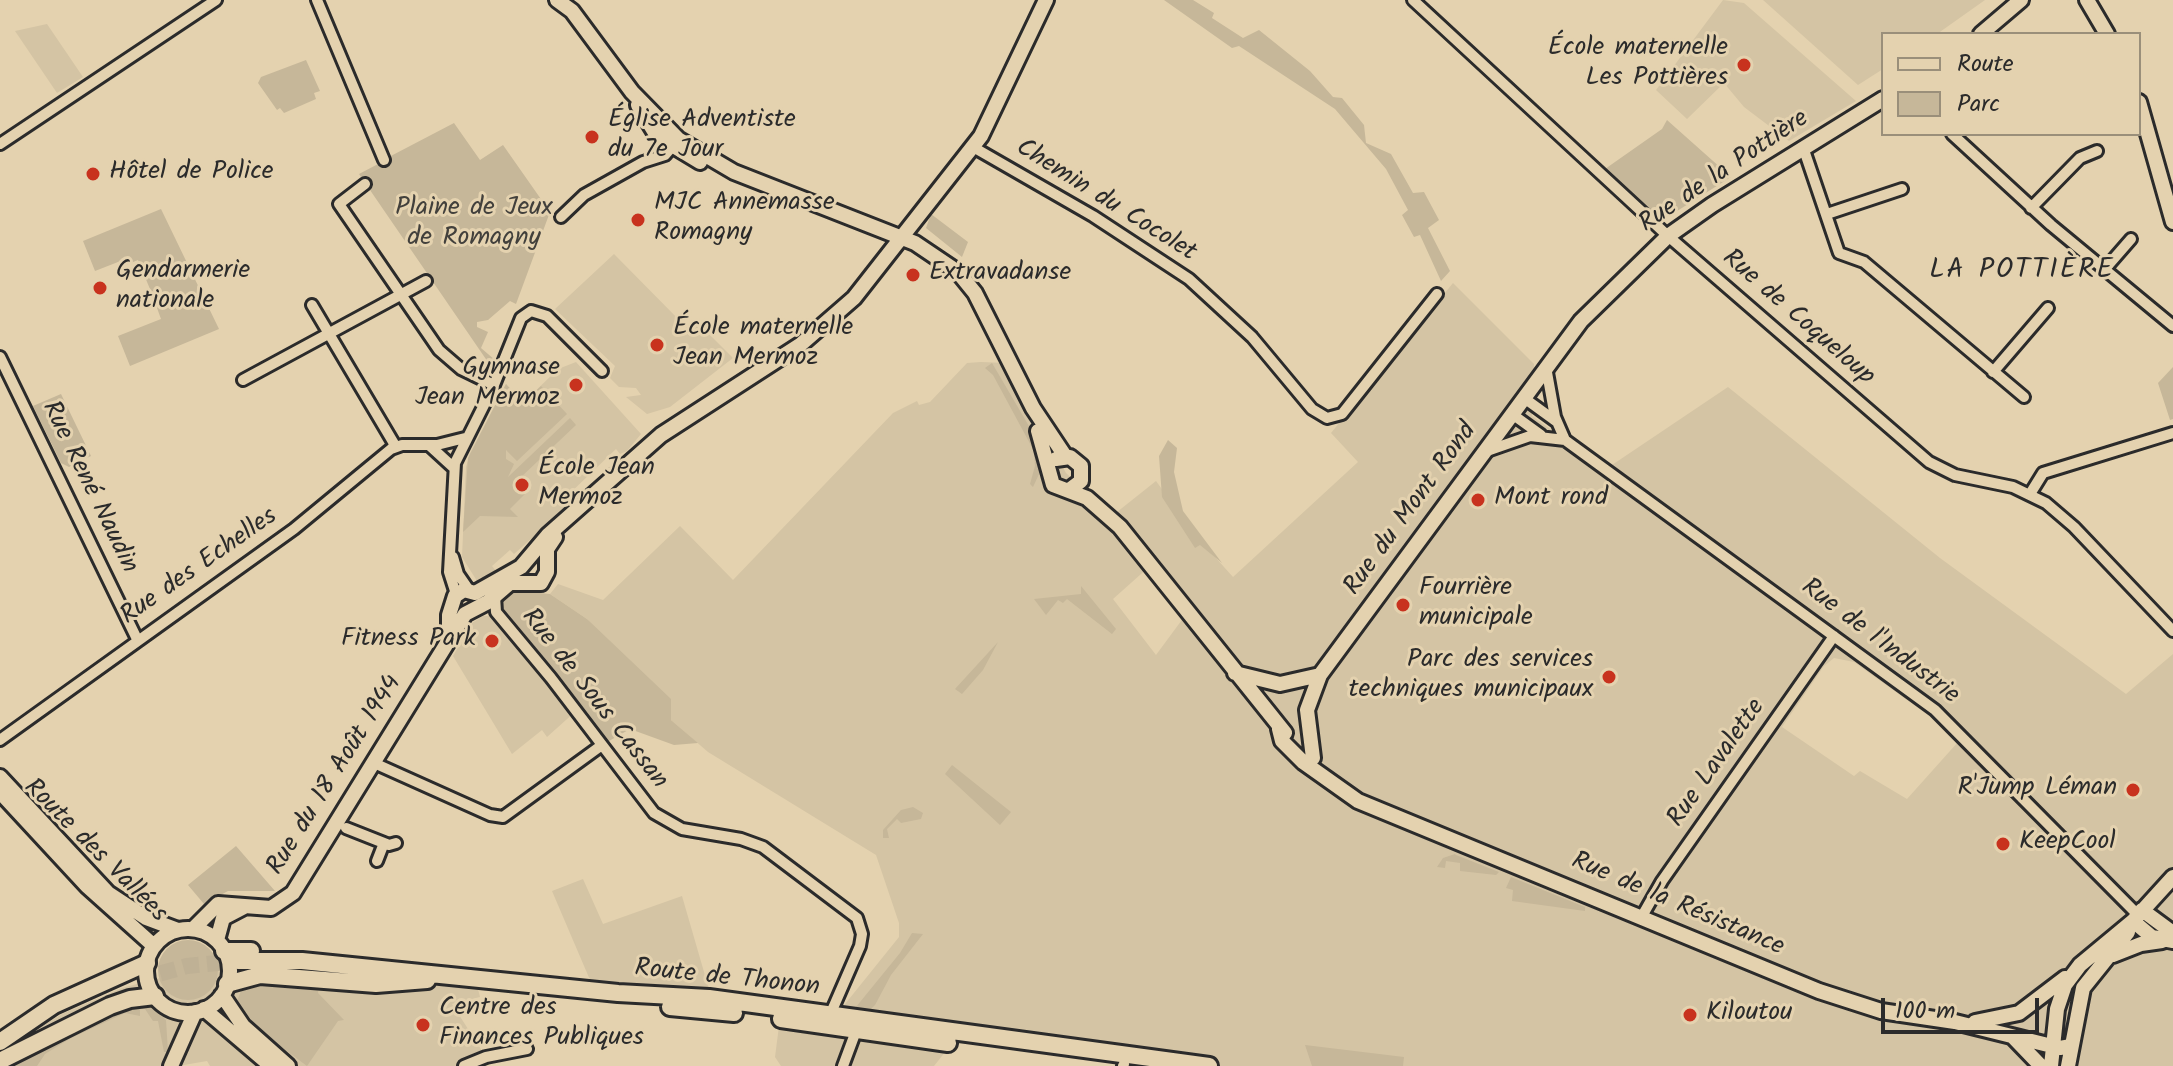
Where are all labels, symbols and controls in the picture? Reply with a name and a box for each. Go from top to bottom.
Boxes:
legend [1881,32,2141,136]
place label: École maternelle Les Pottières [1548,34,1728,96]
text: Route [1957,45,2014,84]
marker: École maternelle Les Pottières [1735,56,1753,74]
text: Parc [1957,85,2000,124]
street label: Rue de la Pottière [1634,105,1816,241]
place label: Église Adventiste du 7e Jour [608,106,796,168]
marker: Église Adventiste du 7e Jour [583,128,601,146]
street label: Chemin du Cocolet [1009,134,1201,270]
place label: Hôtel de Police [109,158,274,190]
marker: Hôtel de Police [84,165,102,183]
place label: MJC Annemasse Romagny [654,189,835,250]
park label: Plaine de Jeux de Romagny [395,194,553,256]
marker: MJC Annemasse Romagny [629,211,647,229]
street label: Rue de Coqueloup [1714,244,1880,394]
district label: LA POTTIÈRE [1929,255,2115,289]
place label: Gendarmerie nationale [116,257,250,318]
place label: Extravadanse [929,259,1071,291]
marker: Extravadanse [904,266,922,284]
marker: Gendarmerie nationale [91,279,109,297]
place label: École maternelle Jean Mermoz [673,314,853,376]
marker: École maternelle Jean Mermoz [648,336,666,354]
place label: Gymnase Jean Mermoz [415,354,560,416]
marker: Gymnase Jean Mermoz [567,376,585,394]
street label: Rue René Naudin [33,397,143,579]
street label: Rue du Mont Rond [1339,417,1485,603]
place label: École Jean Mermoz [538,454,655,516]
marker: École Jean Mermoz [513,476,531,494]
place label: Mont rond [1494,484,1608,516]
marker: Mont rond [1469,491,1487,509]
street label: Rue des Echelles [116,502,284,634]
street label: Rue de l'Industrie [1794,573,1964,713]
place label: Fourrière municipale [1419,574,1533,636]
marker: Fourrière municipale [1394,596,1412,614]
street label: Rue de Sous Cassan [513,604,673,796]
place label: Fitness Park [341,625,476,657]
marker: Fitness Park [483,632,501,650]
place label: Parc des services techniques municipaux [1348,646,1593,708]
marker: Parc des services techniques municipaux [1600,668,1618,686]
street label: Rue du 18 Août 1944 [262,670,410,882]
street label: Rue Lavalette [1662,694,1774,834]
street label: Route des Vallées [16,774,172,930]
place label: R'Jump Léman [1957,774,2117,806]
marker: R'Jump Léman [2124,781,2142,799]
place label: KeepCool [2019,828,2116,860]
marker: KeepCool [1994,835,2012,853]
street label: Rue de la Résistance [1566,847,1788,965]
street label: Route de Thonon [633,955,821,1005]
scale bar [1885,982,2043,1032]
text: 100 m [1895,992,1955,1031]
place label: Centre des Finances Publiques [439,994,644,1056]
place label: Kiloutou [1706,999,1793,1031]
marker: Kiloutou [1681,1006,1699,1024]
marker: Centre des Finances Publiques [414,1016,432,1034]

